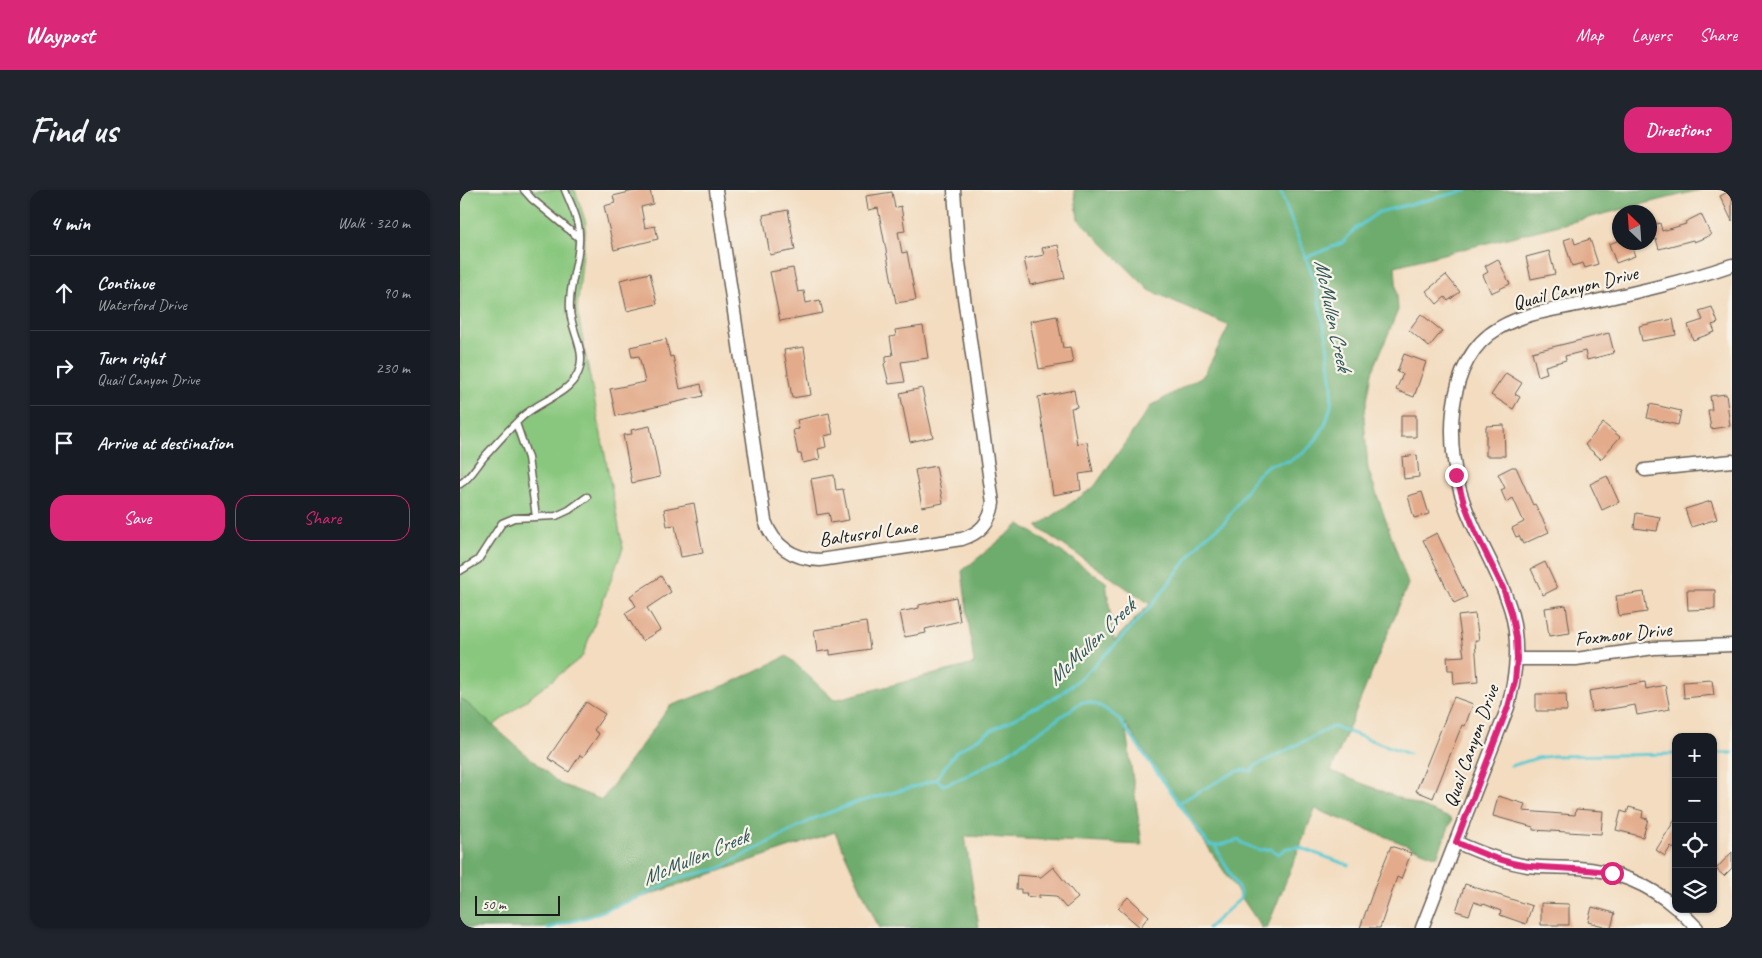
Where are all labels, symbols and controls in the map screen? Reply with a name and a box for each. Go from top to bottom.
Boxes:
text: Waypost [25,20,95,50]
text: Map [1576,24,1604,46]
text: Layers [1632,24,1671,46]
text: Share [1699,24,1737,46]
button: Directions [1624,107,1732,153]
text: Find us [30,108,117,153]
north arrow [1612,205,1657,250]
text: 4 min [50,210,90,236]
text: Walk · 320 m [338,213,410,233]
water label: McMullen Creek [1309,257,1358,377]
street label: Quail Canyon Drive [1510,260,1642,316]
text: Continue [97,271,154,295]
icon: ahead [50,279,78,307]
text: 90 m [383,283,410,303]
text: Waterford Drive [97,295,187,315]
text: Turn right [97,346,164,370]
icon: right [50,354,78,382]
text: 230 m [376,358,410,378]
text: Quail Canyon Drive [97,370,200,390]
icon: arrive [50,429,78,457]
text: Arrive at destination [97,431,233,455]
route end [1445,464,1468,487]
button: Save [50,495,225,541]
button: Share [235,495,410,541]
street label: Baltusrol Lane [817,514,920,552]
water label: McMullen Creek [1041,590,1144,691]
street label: Foxmoor Drive [1573,616,1674,651]
street label: Quail Canyon Drive [1437,680,1505,810]
map controls [1672,733,1717,913]
button: + [1672,733,1717,778]
button: − [1672,778,1717,823]
water label: McMullen Creek [638,821,756,891]
button: locate [1672,823,1717,868]
route start [1601,862,1624,885]
button: layers [1672,868,1717,913]
scale bar [475,893,560,916]
text: 50 m [482,896,506,913]

